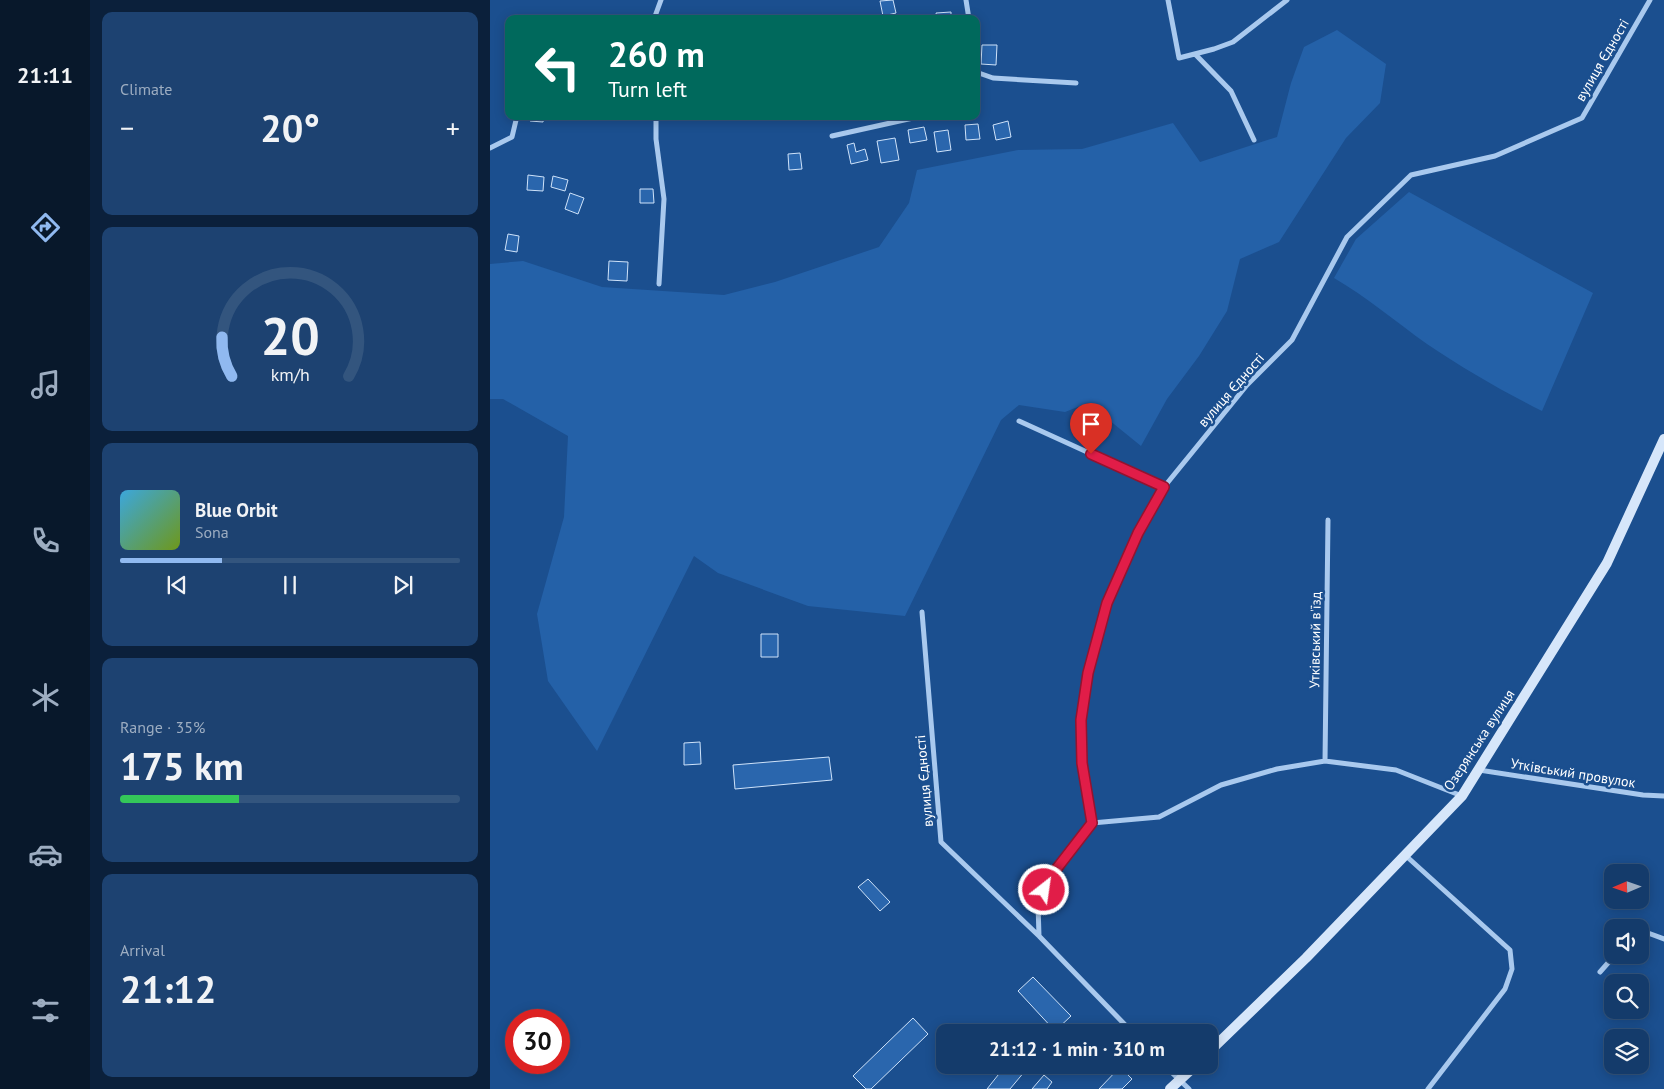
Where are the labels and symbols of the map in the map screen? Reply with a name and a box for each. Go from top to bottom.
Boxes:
street label: вулиця Єдності [1571,16,1633,104]
street label: вулиця Єдності [1194,349,1268,431]
pin [1070,403,1112,454]
street label: Утківський в'їзд [1305,591,1325,689]
street label: Озерянська вулиця [1440,686,1518,794]
street label: вулиця Єдності [911,734,937,828]
street label: Утківський провулок [1509,754,1637,792]
position arrow [1017,863,1069,915]
north arrow [1604,864,1649,909]
speed limit sign: 30 [505,1009,570,1074]

